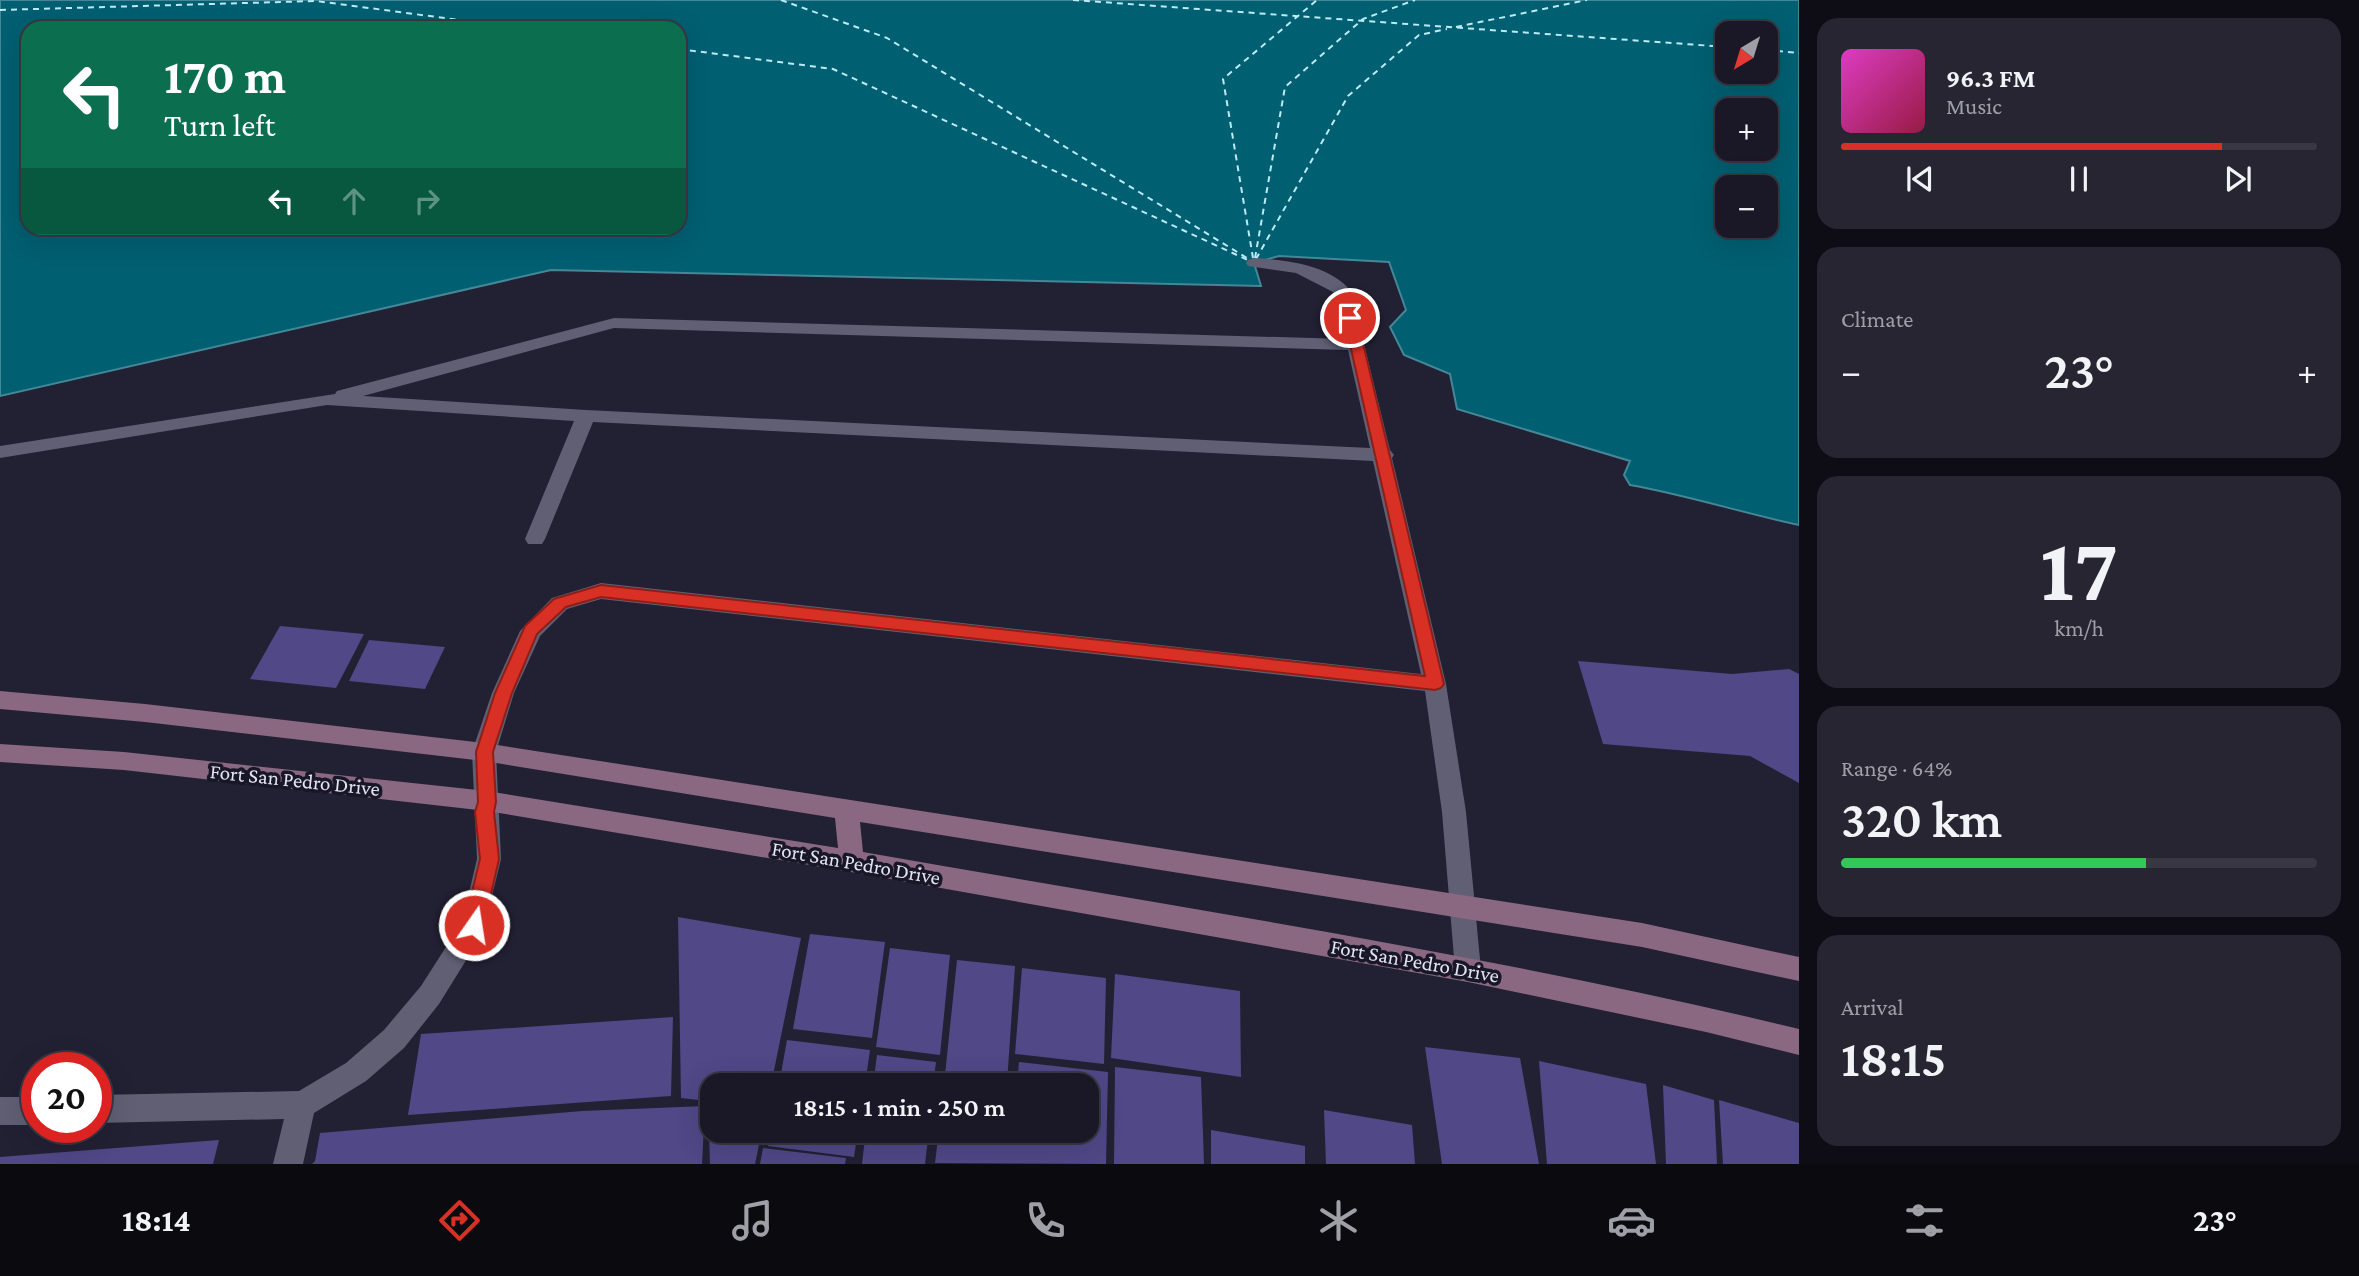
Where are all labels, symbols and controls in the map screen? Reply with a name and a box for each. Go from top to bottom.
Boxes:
north arrow [1715,21,1778,84]
map controls [1715,21,1778,238]
icon: left [49,49,140,140]
text: 170 m [164,49,286,104]
text: 96.3 FM [1946,64,2035,93]
text: Music [1946,93,2002,119]
button: + [1715,98,1778,161]
text: Turn left [164,107,275,143]
icon: previous [1901,160,1939,198]
icon: pause [2060,160,2098,198]
icon: next [2219,160,2257,198]
button: − [1715,175,1778,238]
icon: left [262,182,300,220]
icon: ahead [335,182,373,220]
icon: right [408,182,446,220]
pin [1320,288,1380,348]
icon: arrive [1331,299,1369,337]
text: Climate [1841,306,1913,332]
text: 23° [2044,341,2114,399]
text: − [1841,350,1861,392]
text: + [2297,350,2317,392]
text: 17 [2040,518,2118,620]
text: km/h [2054,615,2104,641]
text: Range · 64% [1841,755,1952,781]
street label: Fort San Pedro Drive [209,759,381,801]
text: 320 km [1841,790,2002,848]
street label: Fort San Pedro Drive [770,836,942,890]
position arrow [437,888,511,962]
street label: Fort San Pedro Drive [1329,934,1501,988]
text: Arrival [1841,994,1904,1020]
text: 18:15 [1841,1029,1946,1087]
speed limit sign: 20 [21,1052,112,1143]
text: 18:15 · 1 min · 250 m [794,1093,1005,1122]
icon: directions [435,1196,484,1245]
icon: music [728,1196,777,1245]
icon: phone [1021,1196,1070,1245]
icon: climate [1314,1196,1363,1245]
icon: car [1607,1196,1656,1245]
icon: filters [1900,1196,1949,1245]
text: 18:14 [122,1202,191,1238]
text: 23° [2193,1202,2237,1238]

